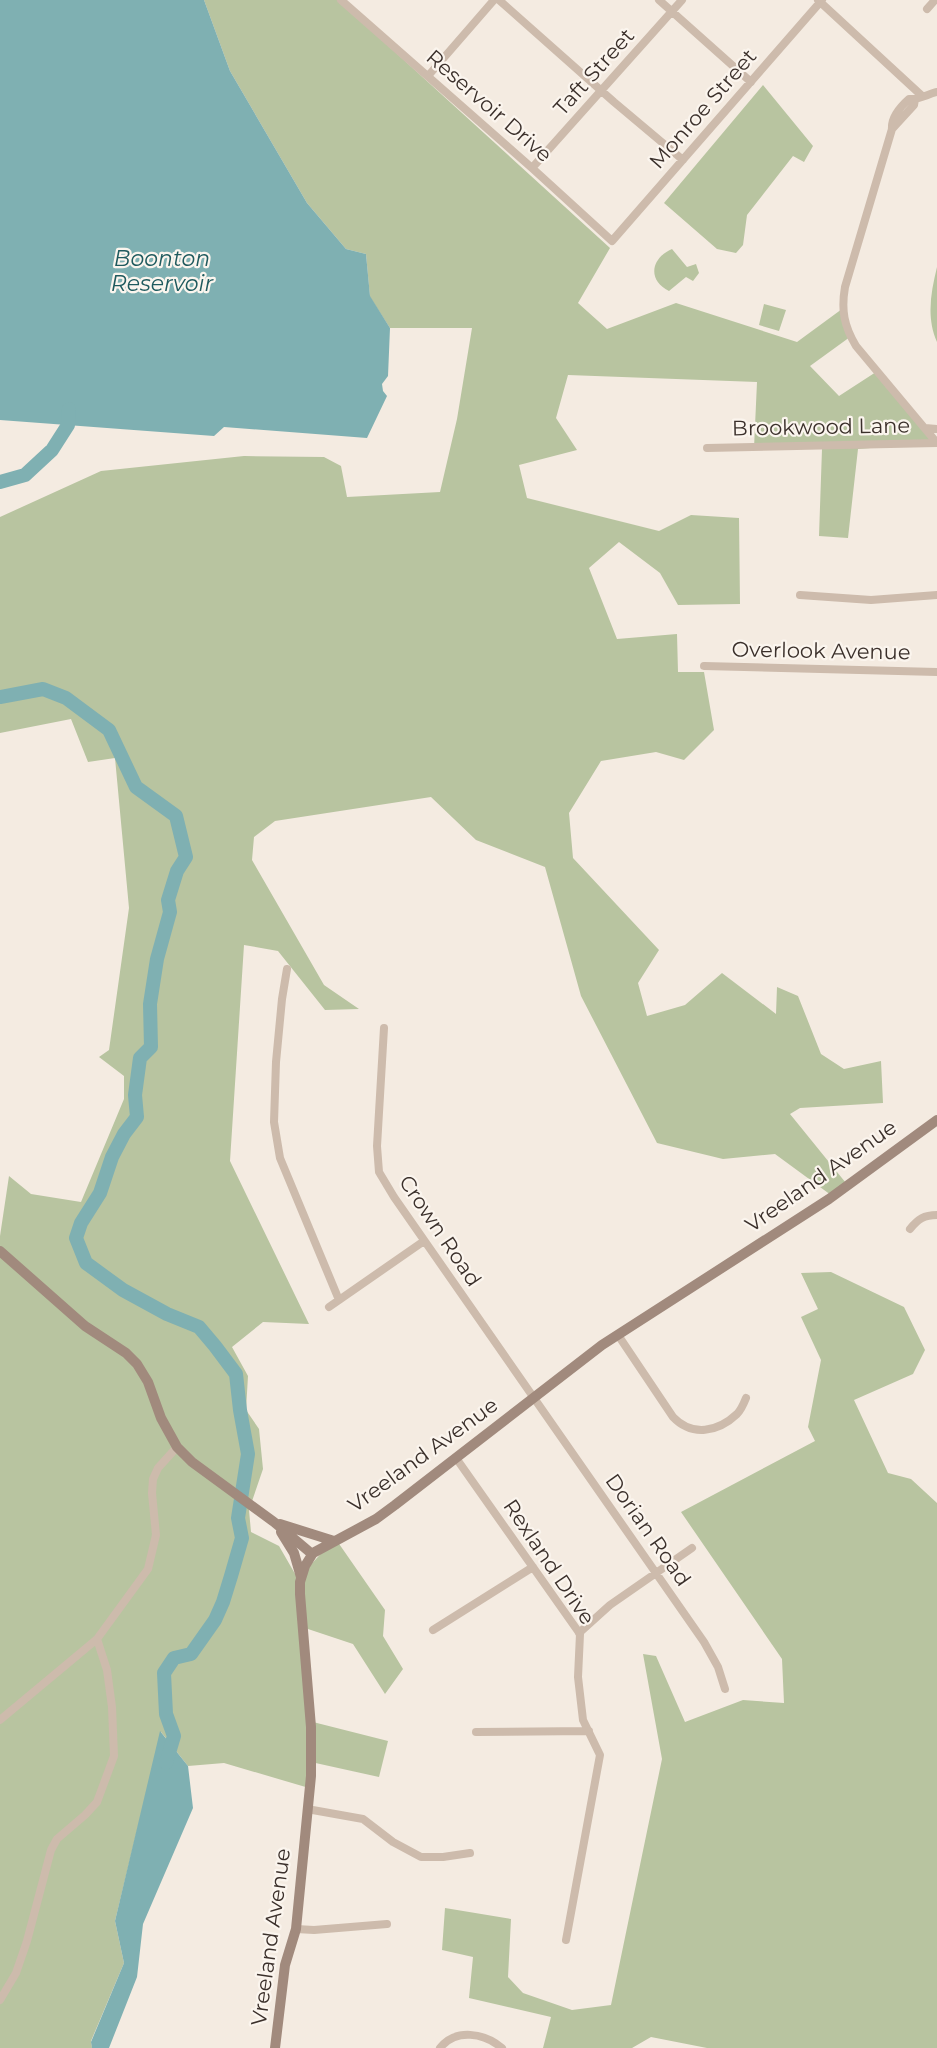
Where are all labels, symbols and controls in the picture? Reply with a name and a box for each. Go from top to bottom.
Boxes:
street label: Taft Street [548,23,639,120]
street label: Reservoir Drive [421,44,557,167]
street label: Monroe Street [644,44,761,174]
water label: Boonton Reservoir [111,245,214,297]
street label: Brookwood Lane [732,412,910,441]
street label: Overlook Avenue [731,636,911,665]
street label: Vreeland Avenue [740,1114,901,1237]
street label: Crown Road [394,1170,487,1291]
street label: Vreeland Avenue [343,1392,502,1517]
street label: Dorian Road [600,1469,696,1591]
street label: Rexland Drive [498,1494,601,1629]
street label: Vreeland Avenue [246,1847,295,2027]

